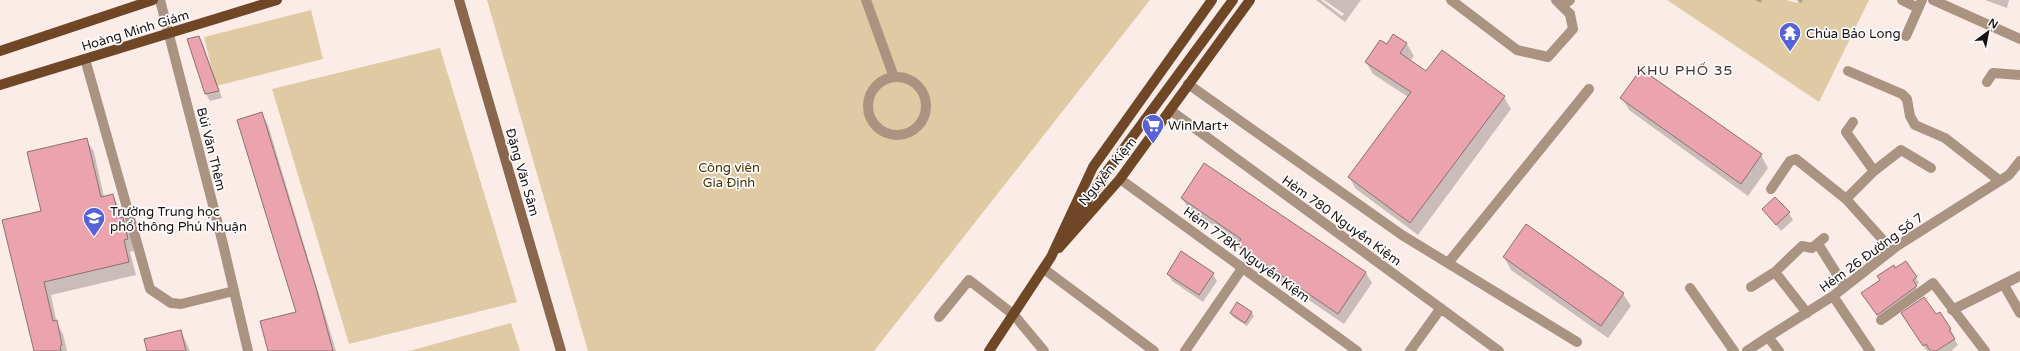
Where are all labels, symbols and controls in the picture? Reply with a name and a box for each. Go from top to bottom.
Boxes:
street label: Hoàng Minh Giám [80,7,191,55]
north arrow [1968,12,2008,52]
text: N [1986,16,2000,32]
temple icon: Chùa Bảo Long [1777,20,1803,53]
place label: Chùa Bảo Long [1806,26,1901,42]
district label: KHU PHỐ 35 [1637,62,1733,79]
street label: Bùi Văn Thêm [193,106,229,193]
supermarket icon: WinMart+ [1140,112,1166,145]
place label: WinMart+ [1168,118,1229,134]
street label: Đặng Văn Sâm [502,126,542,218]
street label: Nguyễn Kiệm [1075,134,1140,209]
park label: Công viên Gia Định [698,160,760,191]
street label: Hẻm 780 Nguyễn Kiệm [1279,172,1404,269]
place label: Trường Trung học phổ thông Phú Nhuận [110,204,247,235]
street label: Hẻm 778K Nguyễn Kiệm [1180,204,1313,306]
school or university icon: Trường Trung học phổ thông Phú Nhuận [81,205,107,238]
street label: Hẻm 26 Đường Số 7 [1816,210,1927,296]

